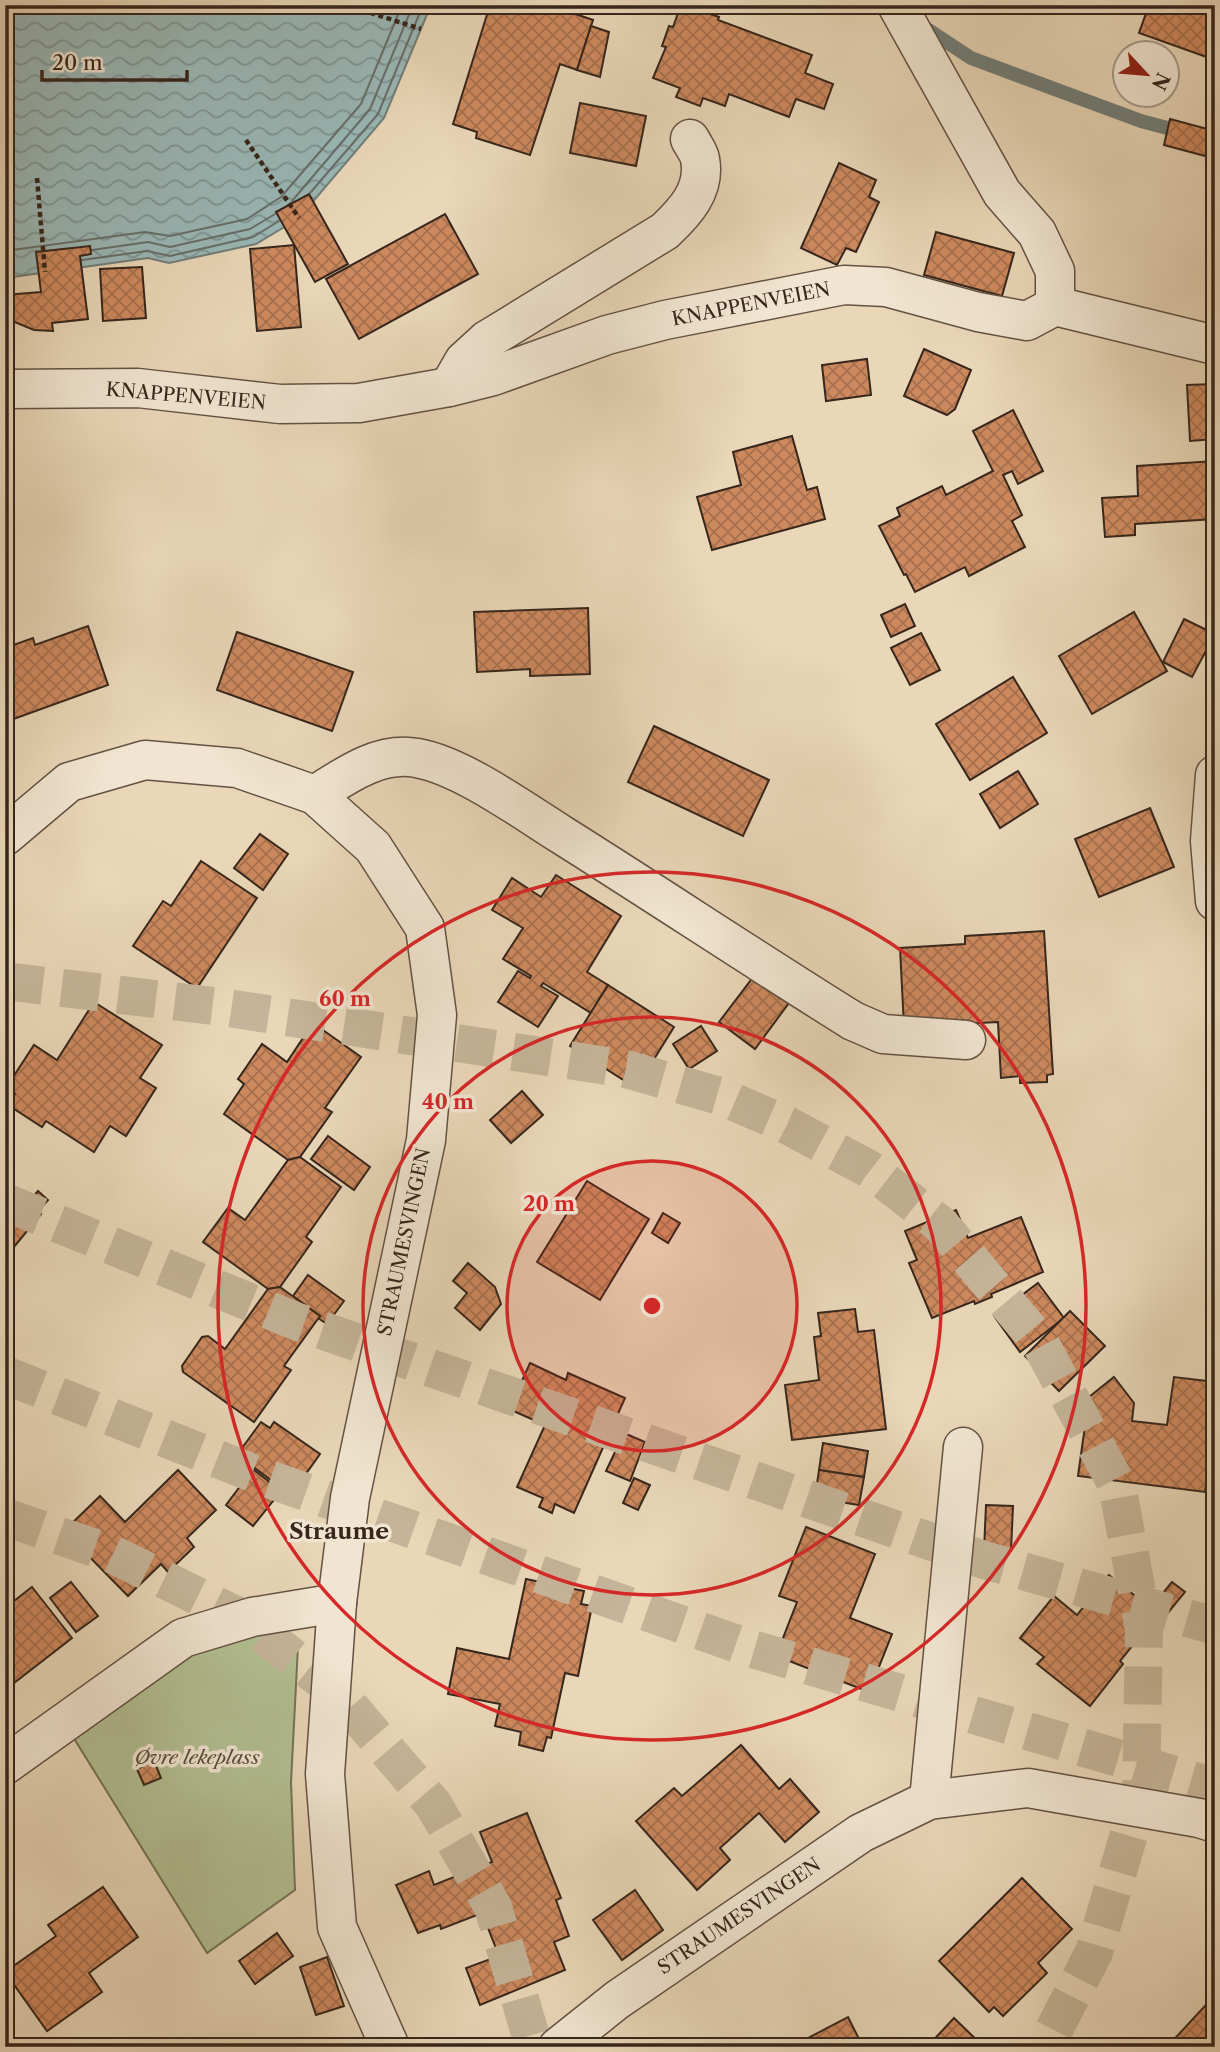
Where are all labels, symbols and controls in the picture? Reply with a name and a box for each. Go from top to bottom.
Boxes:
scale bar [42,38,187,82]
north arrow [1112,38,1182,108]
text: 20 m [52,50,103,75]
text: N [1147,69,1175,94]
street label: KNAPPENVEIEN [670,277,832,331]
street label: KNAPPENVEIEN [105,378,267,414]
text: 60 m [319,986,371,1011]
text: 40 m [422,1089,474,1114]
street label: STRAUMESVINGEN [373,1146,435,1338]
text: 20 m [523,1191,575,1216]
centre of rings [640,1294,664,1318]
district label: Straume [289,1517,389,1545]
park label: Øvre lekeplass [134,1746,260,1769]
street label: STRAUMESVINGEN [653,1853,825,1979]

